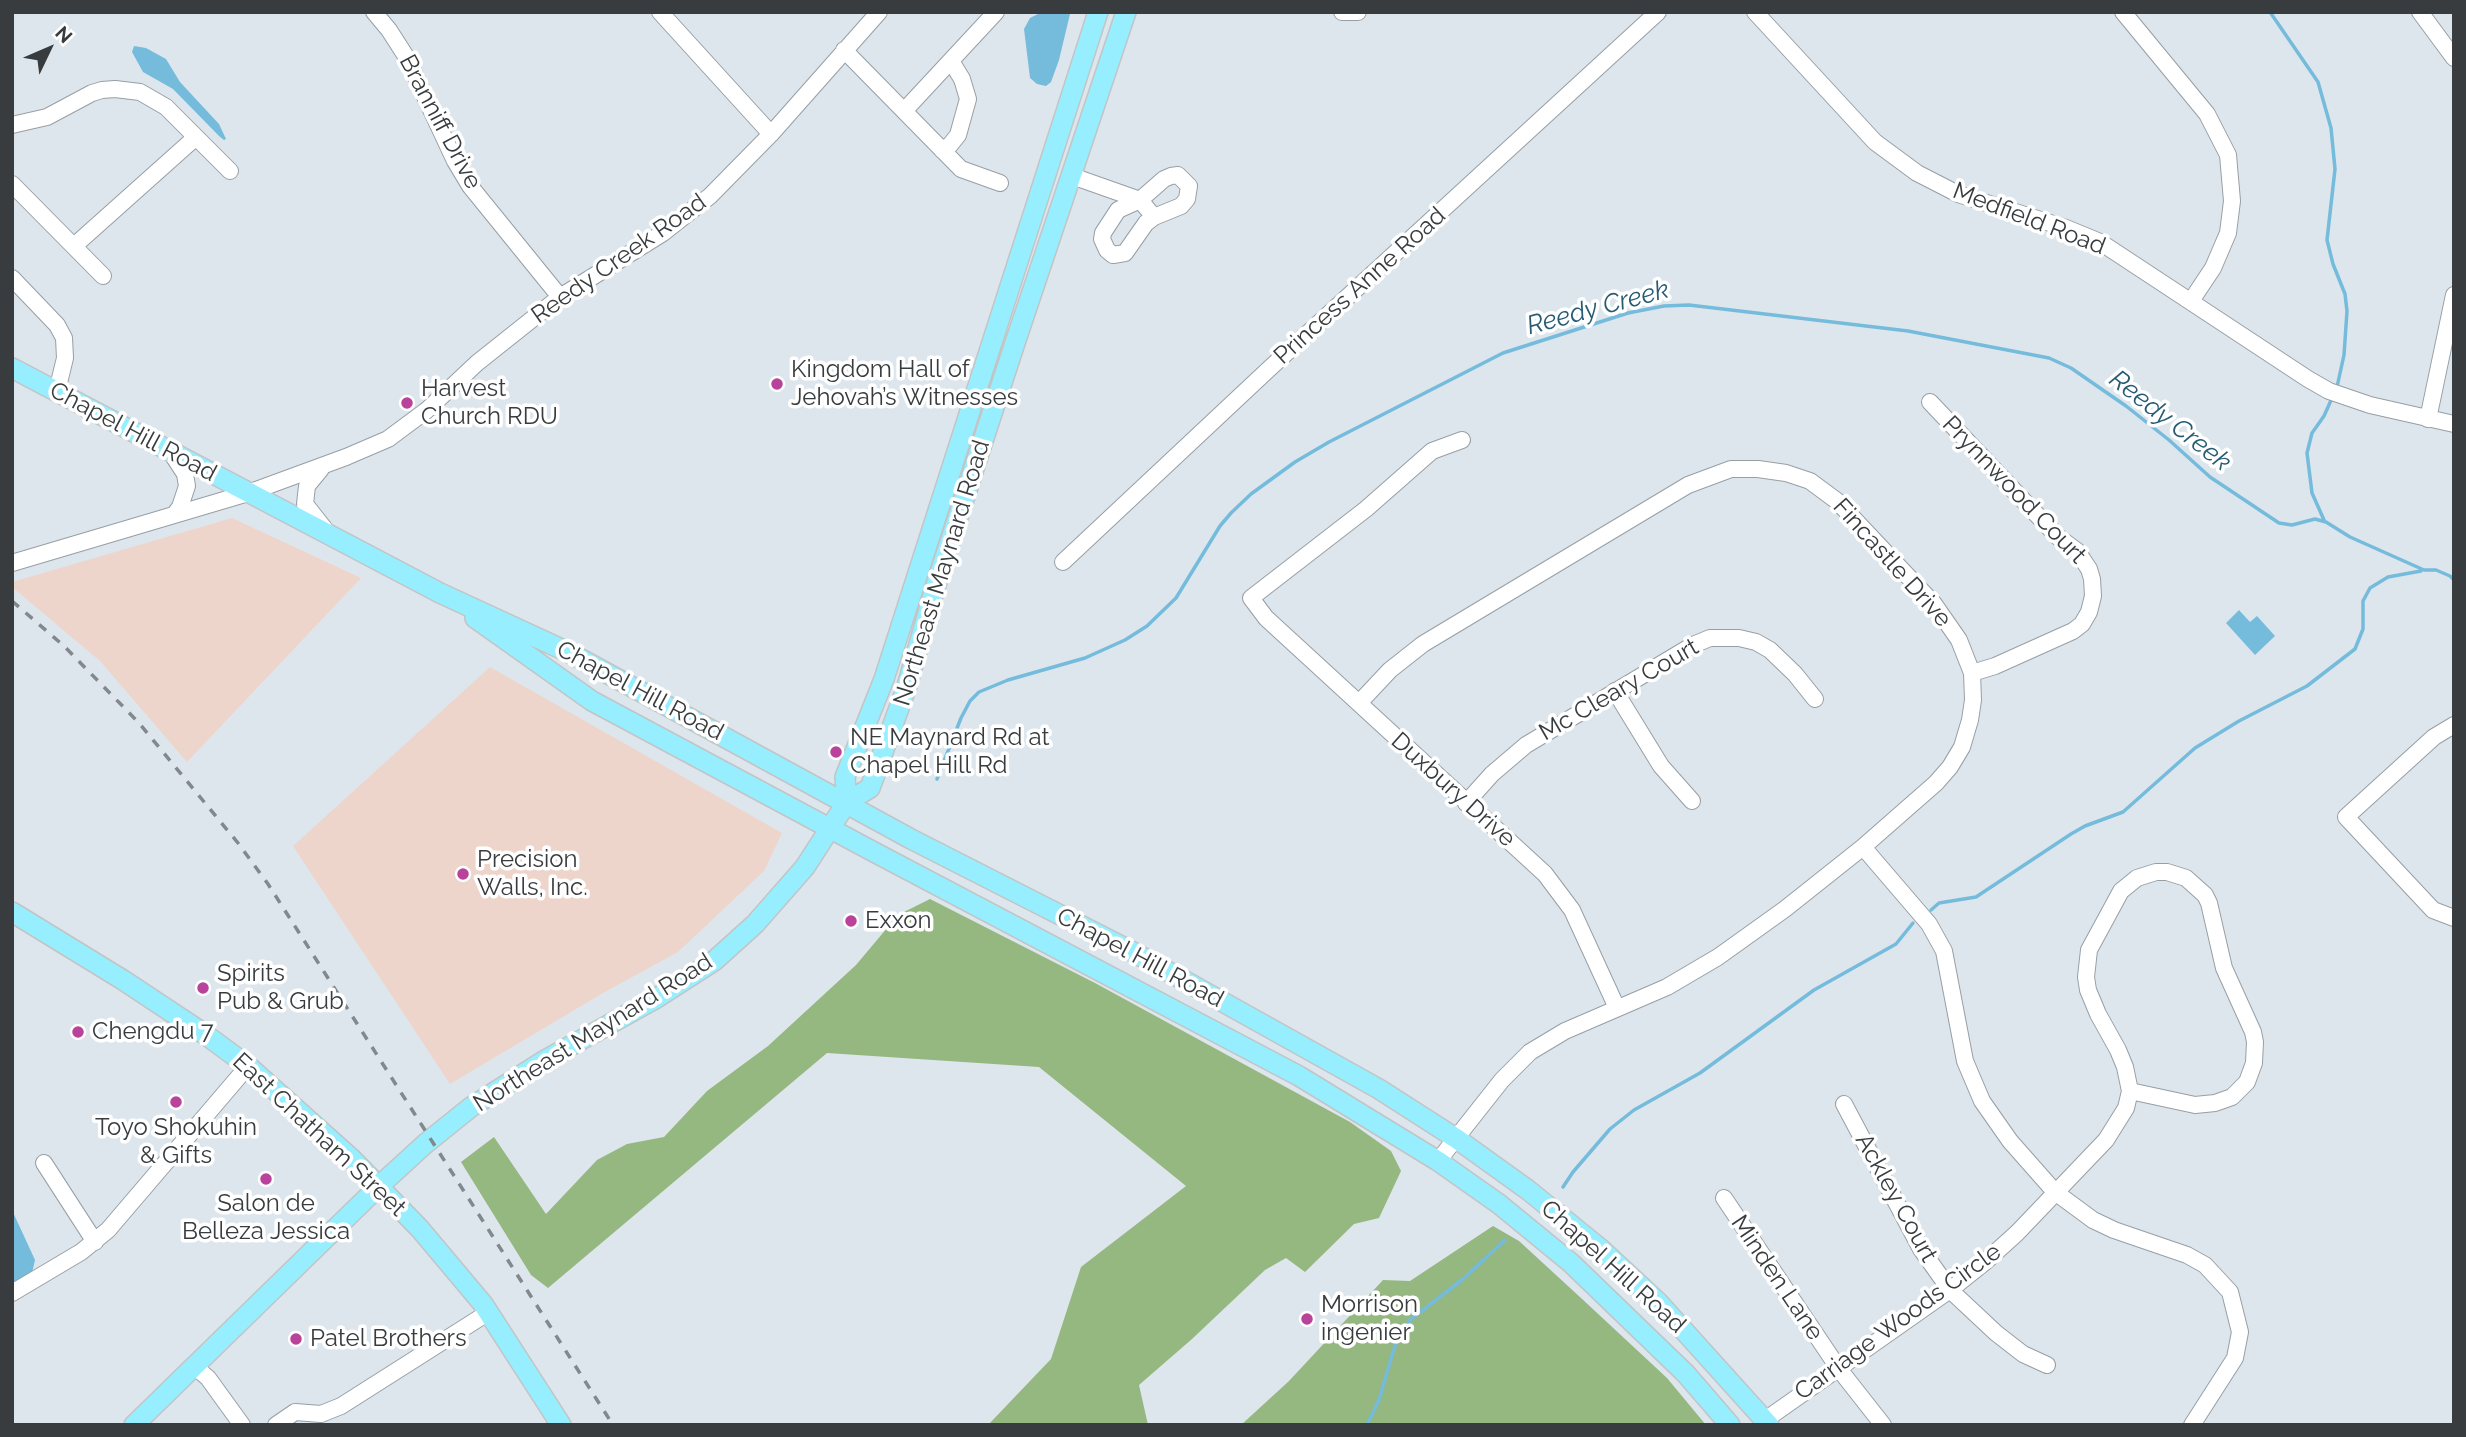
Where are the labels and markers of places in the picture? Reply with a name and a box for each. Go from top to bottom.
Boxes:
place label: Kingdom Hall of Jehovah’s Witnesses [791,356,1018,412]
place label: Harvest Church RDU [421,375,558,431]
marker: Kingdom Hall of Jehovah’s Witnesses [769,376,785,392]
marker: Harvest Church RDU [399,395,415,411]
place label: NE Maynard Rd at Chapel Hill Rd [850,724,1049,780]
marker: NE Maynard Rd at Chapel Hill Rd [828,744,844,760]
place label: Precision Walls, Inc. [477,846,588,902]
marker: Precision Walls, Inc. [455,866,471,882]
place label: Exxon [865,907,932,935]
marker: Exxon [843,913,859,929]
place label: Spirits Pub & Grub [217,960,344,1016]
marker: Spirits Pub & Grub [195,980,211,996]
place label: Chengdu 7 [92,1018,214,1046]
marker: Chengdu 7 [70,1024,86,1040]
marker: Toyo Shokuhin & Gifts [168,1094,184,1110]
place label: Toyo Shokuhin & Gifts [95,1114,257,1170]
marker: Salon de Belleza Jessica [258,1171,274,1187]
place label: Salon de Belleza Jessica [182,1190,350,1246]
place label: Morrison ingenier [1321,1291,1418,1347]
marker: Morrison ingenier [1299,1311,1315,1327]
place label: Patel Brothers [310,1325,467,1353]
marker: Patel Brothers [288,1331,304,1347]

